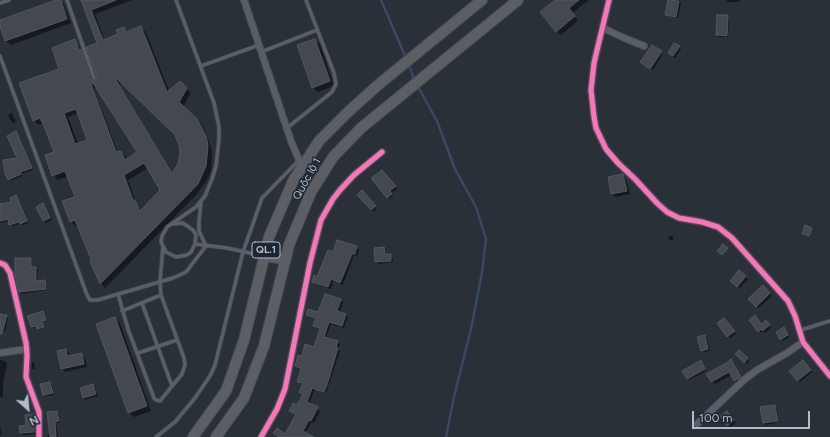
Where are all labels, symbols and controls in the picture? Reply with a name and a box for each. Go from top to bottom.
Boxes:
street label: Quốc lộ 1 [290,156,324,202]
road number: QL.1 [252,242,280,258]
north arrow [8,389,48,429]
scale bar [694,403,812,429]
text: 100 m [699,411,733,425]
text: N [27,412,40,428]

